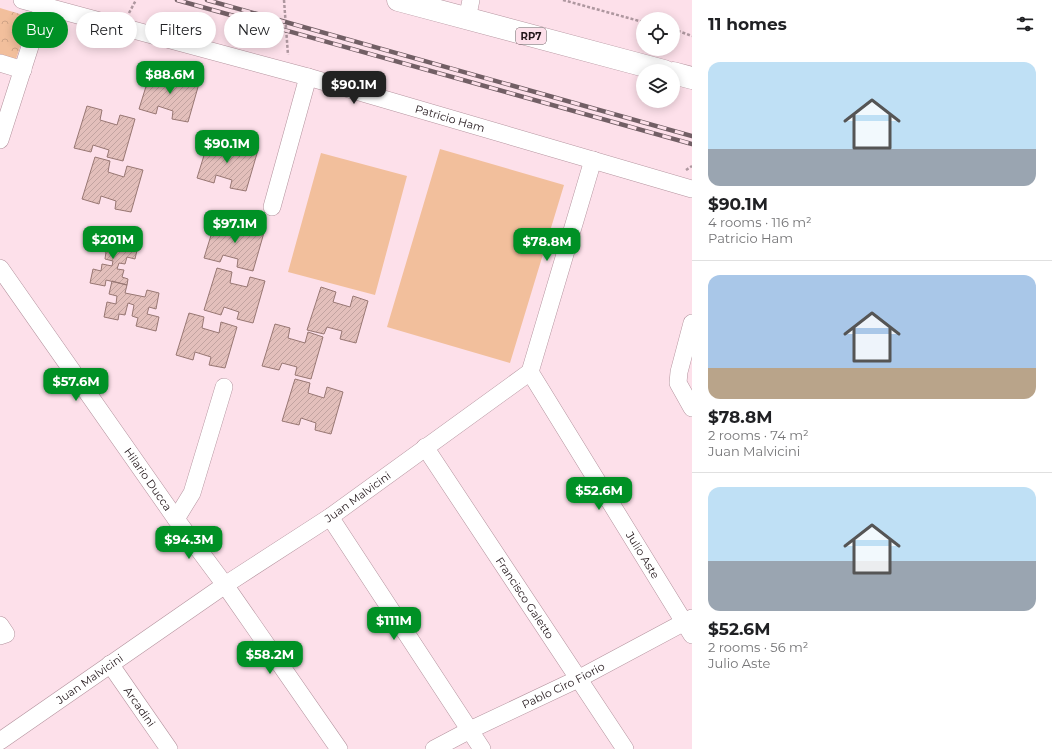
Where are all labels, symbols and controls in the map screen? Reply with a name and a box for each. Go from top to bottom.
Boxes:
chip: Buy [12,12,68,48]
chip: Rent [76,12,137,48]
chip: Filters [145,12,216,48]
chip: New [224,12,284,48]
map controls [636,12,680,108]
button: locate [636,12,680,56]
icon: filters [1014,13,1036,35]
text: 11 homes [708,14,787,34]
road number: RP7 [516,28,546,44]
pin: $88.6M [137,61,203,95]
button: layers [636,64,680,108]
text: $88.6M [145,66,195,82]
pin: $90.1M [321,71,387,105]
text: $90.1M [331,76,377,92]
icon: home [836,88,908,160]
street label: Patricio Ham [413,102,486,135]
pin: $90.1M [194,130,260,164]
text: $90.1M [204,135,250,151]
text: $90.1M [708,194,768,214]
pin: $97.1M [202,210,268,244]
text: 4 rooms · 116 m² [708,214,812,230]
text: $97.1M [213,215,257,231]
pin: $201M [85,226,141,260]
pin: $78.8M [514,228,580,262]
text: Patricio Ham [708,230,793,246]
text: $201M [92,231,134,247]
text: $78.8M [522,233,572,249]
icon: home [836,301,908,373]
pin: $57.6M [43,368,109,402]
text: $57.6M [52,373,100,389]
text: $78.8M [708,407,772,427]
text: 2 rooms · 74 m² [708,427,809,443]
text: Juan Malvicini [708,443,800,459]
street label: Hilario Ducca [121,445,175,513]
street label: Juan Malvicini [321,468,393,526]
pin: $52.6M [566,477,632,511]
text: $52.6M [575,482,623,498]
icon: home [836,513,908,585]
pin: $94.3M [156,526,222,560]
street label: Julio Aste [622,528,663,581]
text: $94.3M [164,531,214,547]
street label: Francisco Galetto [493,554,557,642]
pin: $111M [366,607,422,641]
text: $111M [376,612,412,628]
text: $52.6M [708,619,770,639]
text: 2 rooms · 56 m² [708,639,808,655]
pin: $58.2M [237,641,303,675]
text: $58.2M [246,646,294,662]
street label: Juan Malvicini [53,651,126,707]
text: Julio Aste [708,655,770,671]
street label: Pablo Ciro Fiorio [520,659,607,712]
street label: Arcadini [121,684,158,730]

